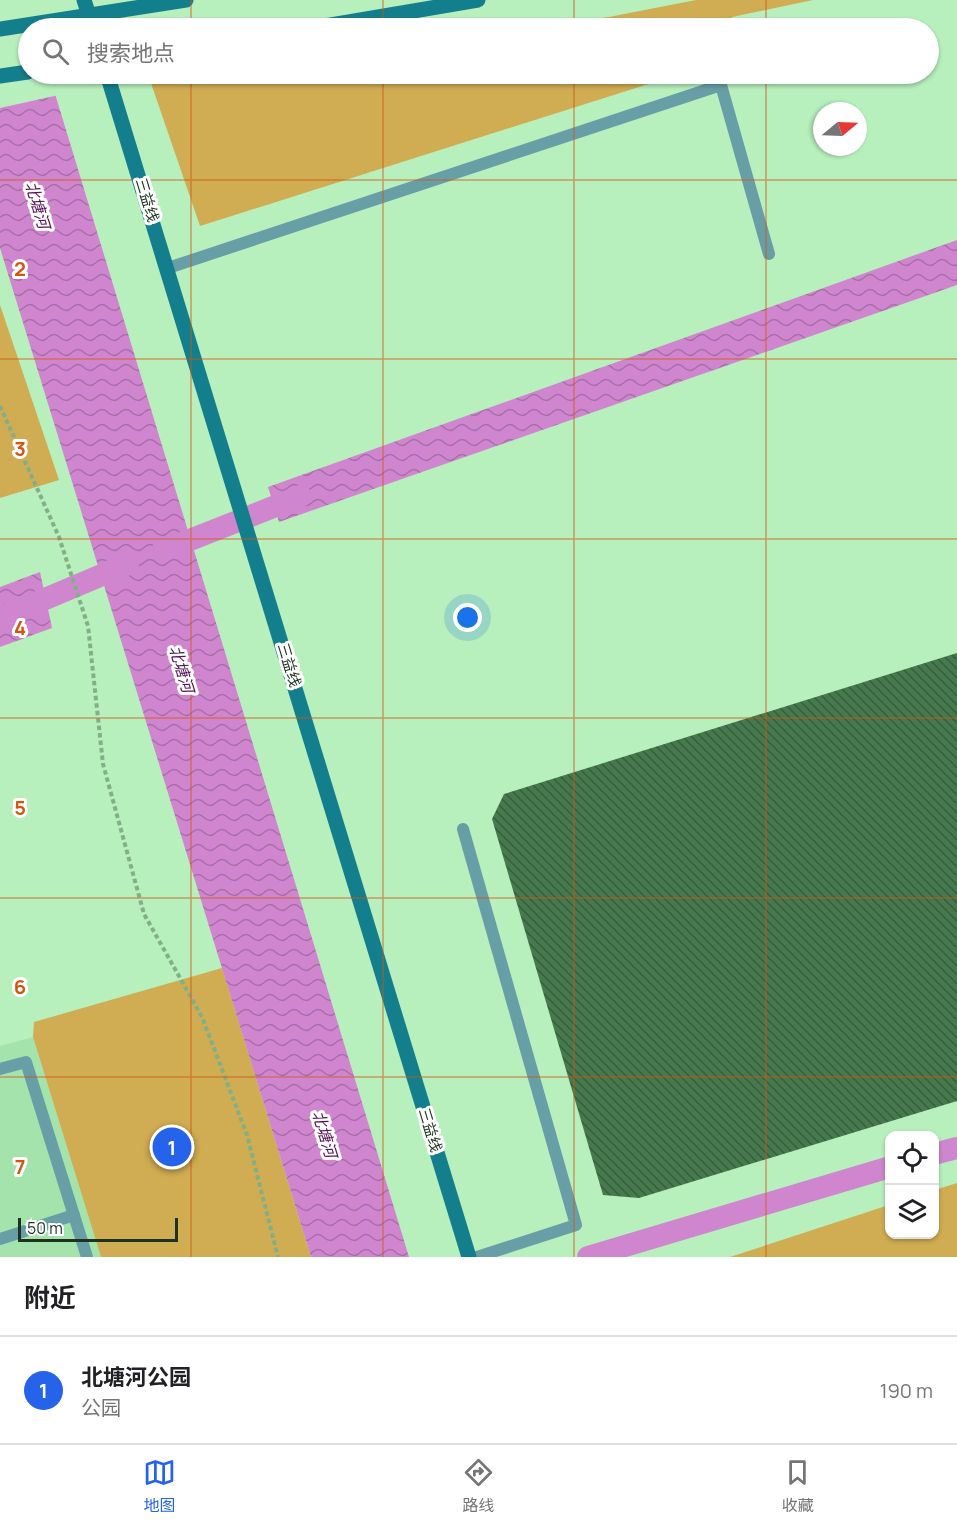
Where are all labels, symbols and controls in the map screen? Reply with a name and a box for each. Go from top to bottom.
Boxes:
search box [18,18,939,84]
icon: search [39,35,72,68]
text: 搜索地点 [87,38,175,68]
north arrow [813,102,867,156]
street label: 三益线 [131,175,164,224]
water label: 北塘河 [20,179,56,234]
text: 2 [14,255,26,282]
text: 3 [14,435,26,462]
your location [453,603,482,632]
text: 4 [14,614,26,641]
street label: 三益线 [273,640,306,689]
water label: 北塘河 [164,643,200,698]
text: 5 [14,794,26,821]
text: 6 [14,973,26,1000]
street label: 三益线 [414,1105,447,1154]
water label: 北塘河 [307,1108,343,1163]
pin: 1 [152,1124,192,1170]
map controls [885,1131,939,1239]
button: locate [885,1131,939,1185]
text: 7 [15,1153,25,1180]
button: layers [885,1185,939,1239]
scale bar [18,1215,178,1242]
text: 50 m [27,1217,63,1239]
text: 附近 [24,1279,76,1315]
text: 北塘河公园 [81,1362,191,1392]
text: 1 [39,1377,48,1404]
text: 190 m [880,1377,933,1404]
text: 公园 [81,1394,121,1421]
tab: 地图 [143,1456,176,1516]
tab: 路线 [462,1456,495,1516]
tab: 收藏 [781,1456,814,1516]

